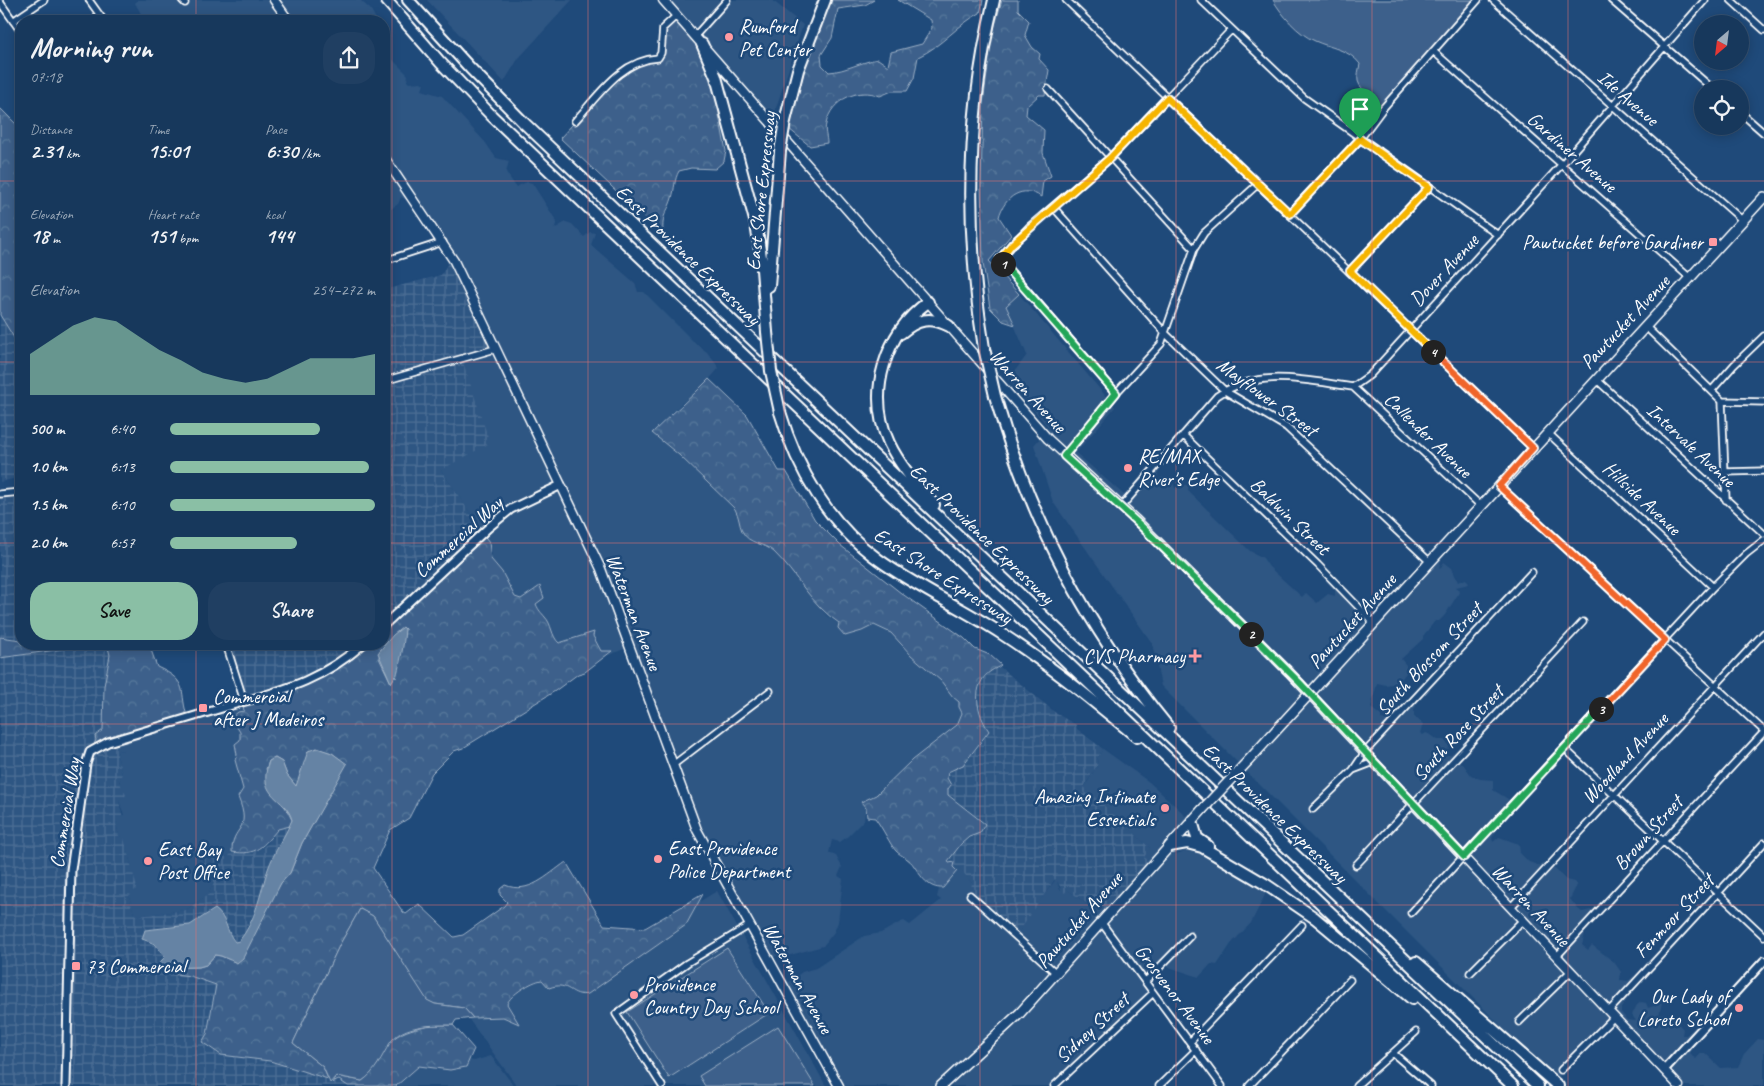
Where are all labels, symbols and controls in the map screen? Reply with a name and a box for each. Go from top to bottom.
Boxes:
place label: Rumford Pet Center [739,14,813,62]
north arrow [1694,15,1749,70]
map controls [1694,15,1749,135]
text: Morning run [30,30,152,65]
marker: Rumford Pet Center [723,31,735,43]
button: share [323,32,375,84]
street label: Ide Avenue [1592,65,1665,132]
text: 07:18 [30,67,62,87]
button: locate [1694,80,1749,135]
pin [1339,88,1381,139]
icon: arrive [1346,95,1374,123]
street label: Gardiner Avenue [1522,106,1623,199]
street label: East Shore Expressway [740,109,782,272]
text: Distance [30,121,72,138]
text: Time [148,121,169,138]
text: Pace [265,121,287,138]
text: 2.31 [30,138,63,164]
text: 15:01 [148,138,189,164]
text: 6:30 [265,138,298,164]
text: km [63,145,80,162]
text: /km [298,145,320,162]
street label: East Providence Expressway [610,179,766,331]
text: Elevation [30,206,73,223]
text: Heart rate [148,206,199,223]
text: kcal [265,206,284,223]
text: 18 [30,223,49,249]
text: 151 [148,223,176,249]
text: 144 [265,223,294,249]
street label: Dover Avenue [1404,227,1485,311]
text: m [49,230,60,247]
text: bpm [176,230,198,247]
place label: Pawtucket before Gardiner [1522,230,1705,255]
marker: Pawtucket before Gardiner [1707,236,1719,248]
pin: 1 [990,252,1016,276]
text: 1 [1000,256,1007,273]
street label: Pawtucket Avenue [1575,268,1676,374]
text: Elevation [30,280,79,300]
text: 254–272 m [312,280,375,300]
pin: 4 [1420,340,1446,364]
street label: Warren Avenue [984,344,1073,439]
text: 4 [1430,344,1437,361]
street label: Mayflower Street [1212,352,1325,444]
street label: Callender Avenue [1379,387,1478,484]
street label: Intervale Avenue [1641,397,1742,494]
text: 500 m [30,419,64,439]
text: 6:40 [110,419,135,439]
place label: RE/MAX River's Edge [1138,444,1221,492]
street label: Hillside Avenue [1598,456,1687,542]
text: 1.0 km [30,457,67,477]
text: 6:13 [110,457,135,477]
street label: East Providence Expressway [904,458,1060,610]
marker: RE/MAX River's Edge [1122,462,1134,474]
street label: Baldwin Street [1245,472,1337,562]
street label: Commercial Way [409,489,509,583]
text: 1.5 km [30,495,67,515]
text: 6:10 [110,495,135,515]
street label: East Shore Expressway [869,522,1018,631]
text: 2.0 km [30,533,67,553]
text: 6:57 [110,533,135,553]
street label: Waterman Avenue [600,550,668,675]
street label: Pawtucket Avenue [1303,567,1402,674]
button: Save [30,582,198,640]
button: Share [208,582,375,640]
street label: South Blossom Street [1370,595,1490,721]
pin: 2 [1238,622,1264,646]
text: 2 [1248,626,1255,643]
place label: CVS Pharmacy [1084,644,1186,669]
marker: CVS Pharmacy [1189,650,1201,662]
street label: South Rose Street [1407,677,1511,786]
place label: Commercial after J Medeiros [213,684,325,732]
pin: 3 [1588,696,1614,722]
text: 3 [1598,701,1605,718]
marker: Commercial after J Medeiros [197,702,209,714]
street label: Woodland Avenue [1576,706,1675,809]
street label: East Providence Expressway [1197,737,1353,889]
street label: Commercial Way [44,754,86,870]
place label: Amazing Intimate Essentials [1034,784,1157,832]
street label: Brown Street [1608,788,1690,876]
marker: Amazing Intimate Essentials [1159,802,1171,814]
place label: East Providence Police Department [668,836,793,884]
place label: East Bay Post Office [158,837,230,885]
marker: East Providence Police Department [652,853,664,865]
marker: East Bay Post Office [142,855,154,867]
street label: Warren Avenue [1486,859,1577,953]
street label: Pawtucket Avenue [1030,865,1129,974]
street label: Fenmoor Street [1629,866,1722,963]
street label: Waterman Avenue [757,918,839,1039]
street label: Grosvenor Avenue [1129,939,1221,1050]
place label: 73 Commercial [86,954,189,979]
marker: 73 Commercial [70,960,82,972]
place label: Providence Country Day School [644,972,782,1020]
place label: Our Lady of Loreto School [1637,984,1733,1032]
street label: Sidney Street [1050,985,1137,1069]
marker: Providence Country Day School [628,989,640,1001]
marker: Our Lady of Loreto School [1733,1002,1745,1014]

